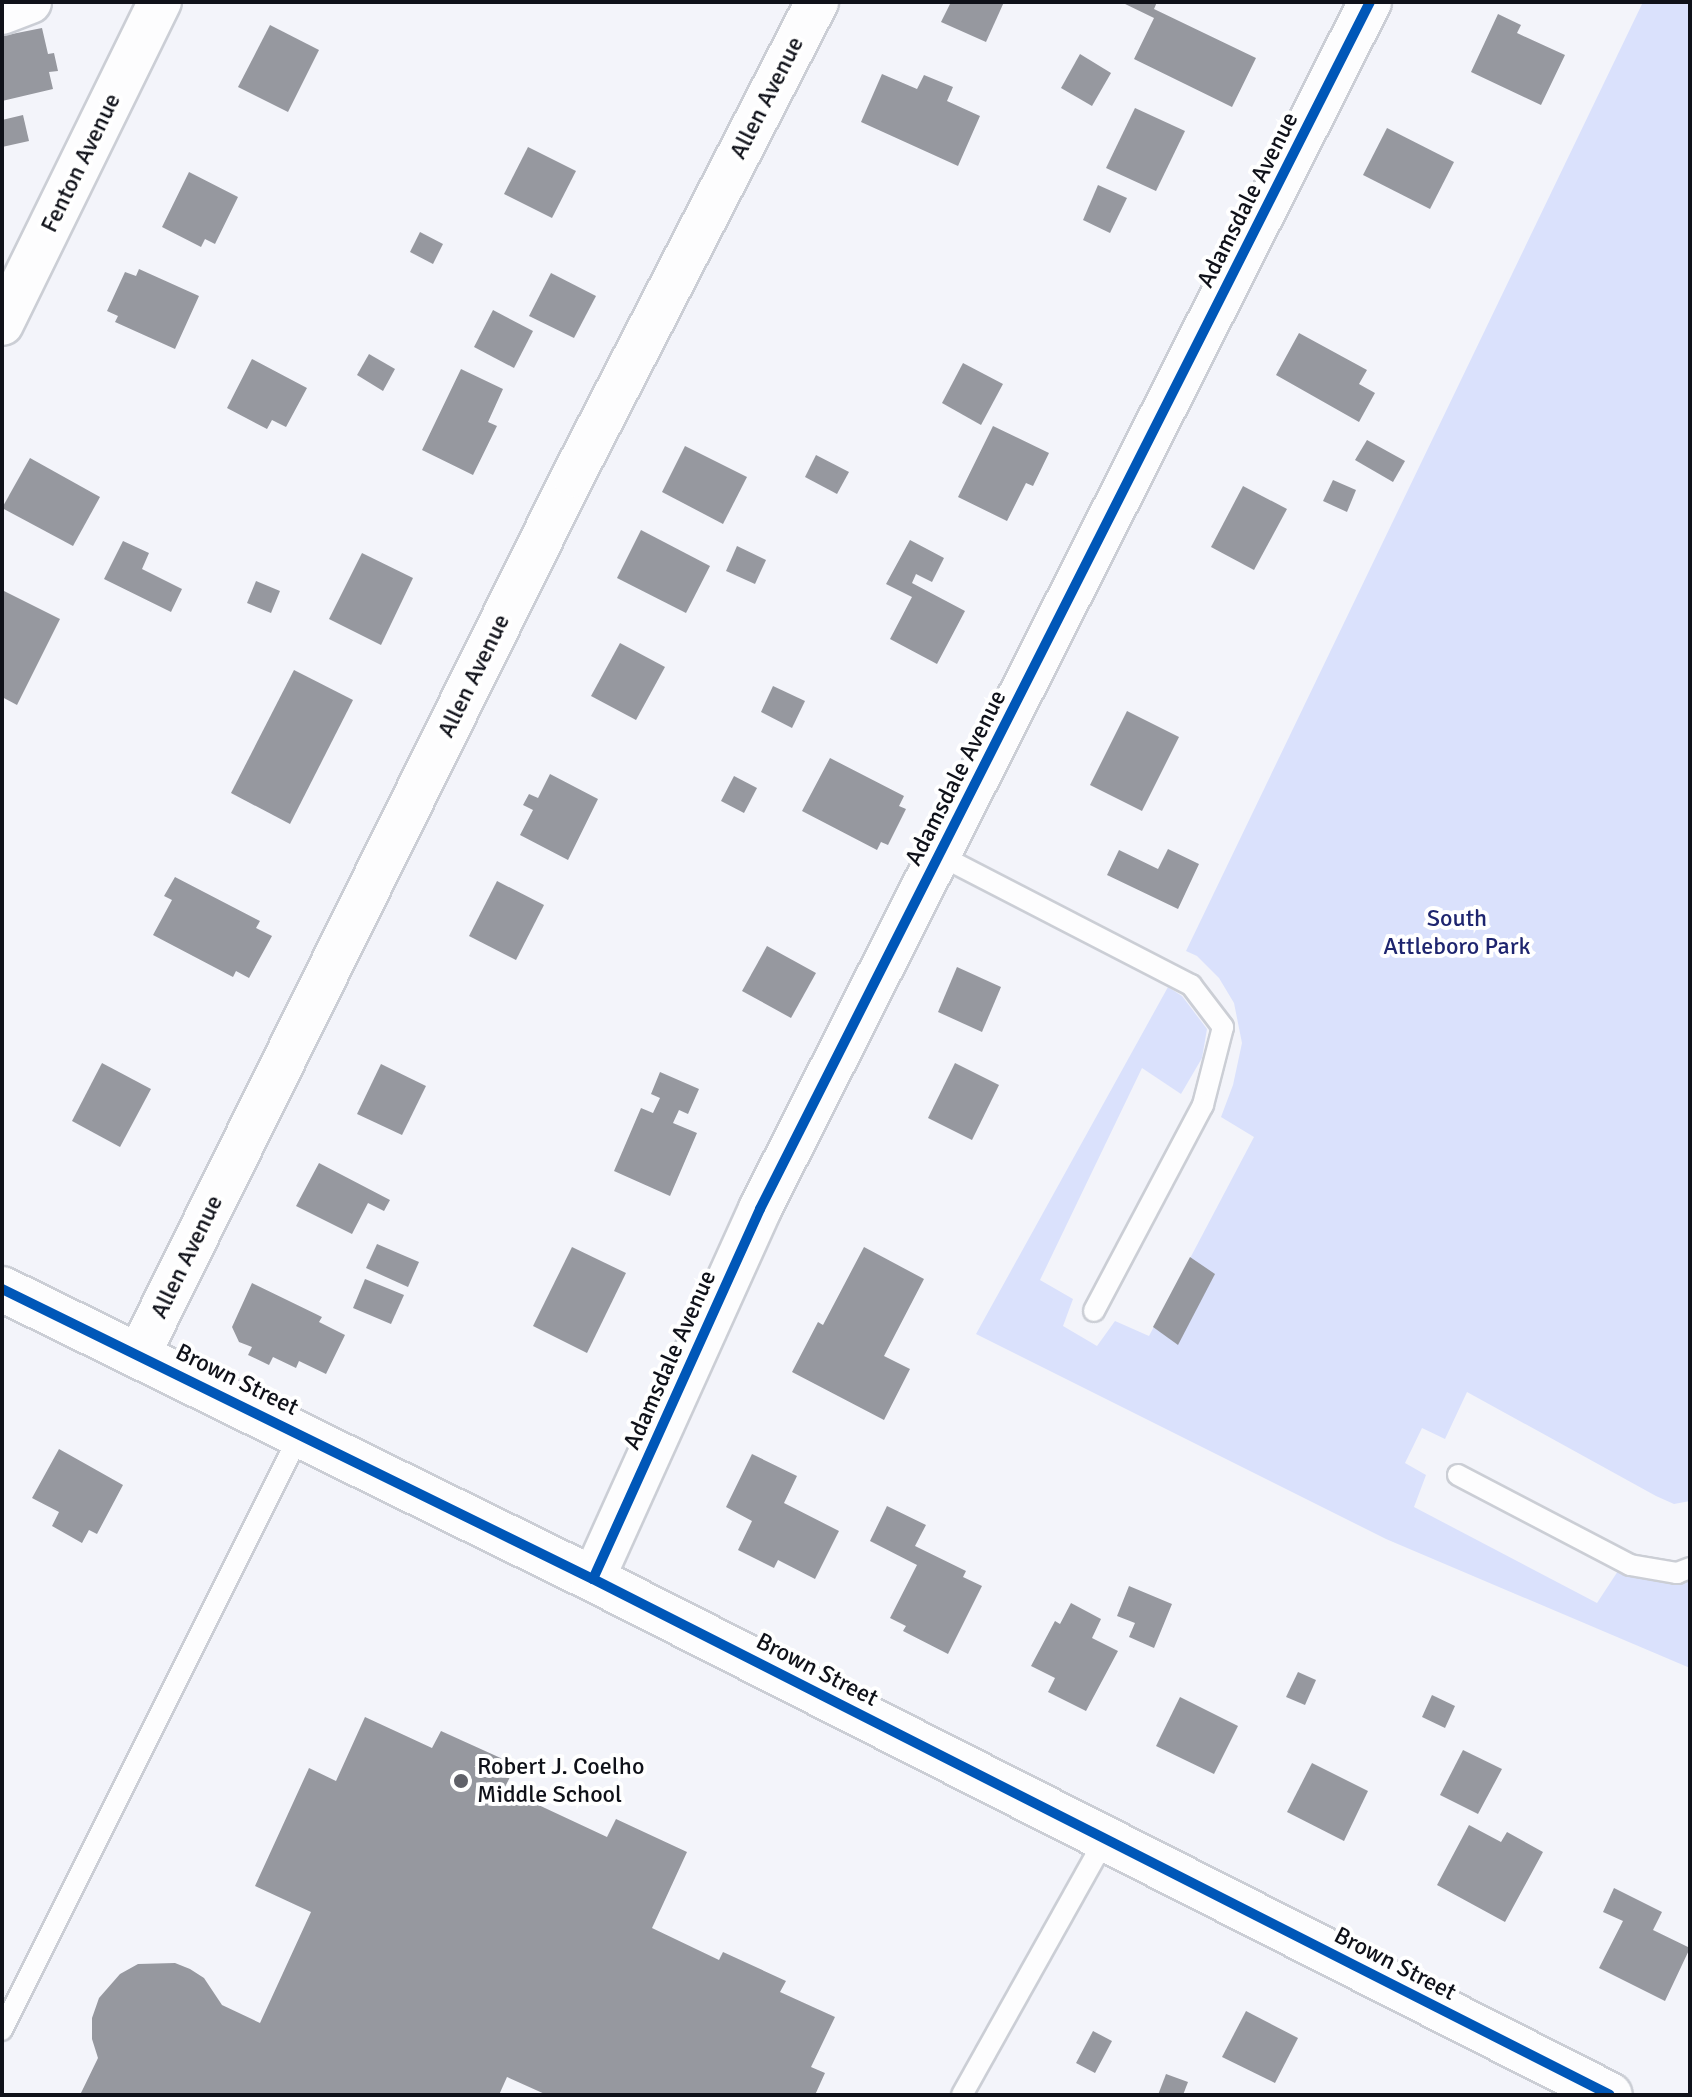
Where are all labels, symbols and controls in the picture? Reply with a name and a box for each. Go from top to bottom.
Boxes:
street label: Allen Avenue [724,32,810,164]
street label: Fenton Avenue [35,89,127,237]
street label: Adamsdale Avenue [1191,107,1305,293]
street label: Allen Avenue [432,610,516,742]
street label: Adamsdale Avenue [899,685,1013,871]
park label: South Attleboro Park [1383,905,1531,961]
street label: Allen Avenue [145,1191,229,1323]
street label: Adamsdale Avenue [618,1266,722,1454]
street label: Brown Street [171,1338,303,1422]
street label: Brown Street [751,1627,883,1713]
place label: Robert J. Coelho Middle School [477,1753,644,1809]
marker: Robert J. Coelho Middle School [452,1772,470,1790]
street label: Brown Street [1329,1921,1461,2007]

